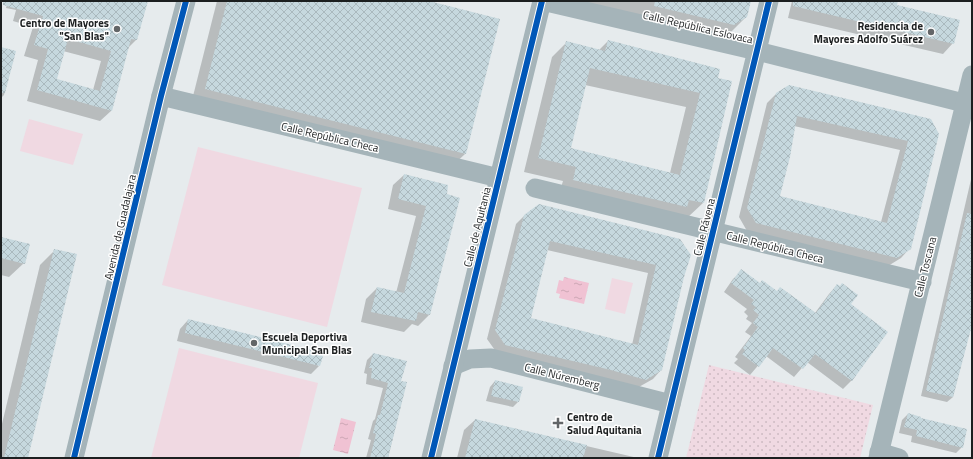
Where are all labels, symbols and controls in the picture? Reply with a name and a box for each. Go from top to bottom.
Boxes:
street label: Calle República Eslovaca [641,7,755,48]
place label: Centro de Mayores "San Blas" [20,15,109,44]
place label: Residencia de Mayores Adolfo Suárez [813,18,923,47]
marker: Centro de Mayores "San Blas" [112,24,122,34]
marker: Residencia de Mayores Adolfo Suárez [926,27,936,37]
street label: Calle República Checa [280,118,381,156]
street label: Avenida de Guadalajara [100,172,140,281]
street label: Calle de Aquitania [459,185,495,269]
street label: Calle Rávena [689,196,719,258]
street label: Calle República Checa [725,227,826,267]
street label: Calle Toscana [910,235,940,299]
place label: Escuela Deportiva Municipal San Blas [262,329,352,358]
marker: Escuela Deportiva Municipal San Blas [249,338,259,348]
street label: Calle Núremberg [523,359,602,393]
place label: Centro de Salud Aquitania [567,409,642,438]
marker: Centro de Salud Aquitania [552,417,564,429]

